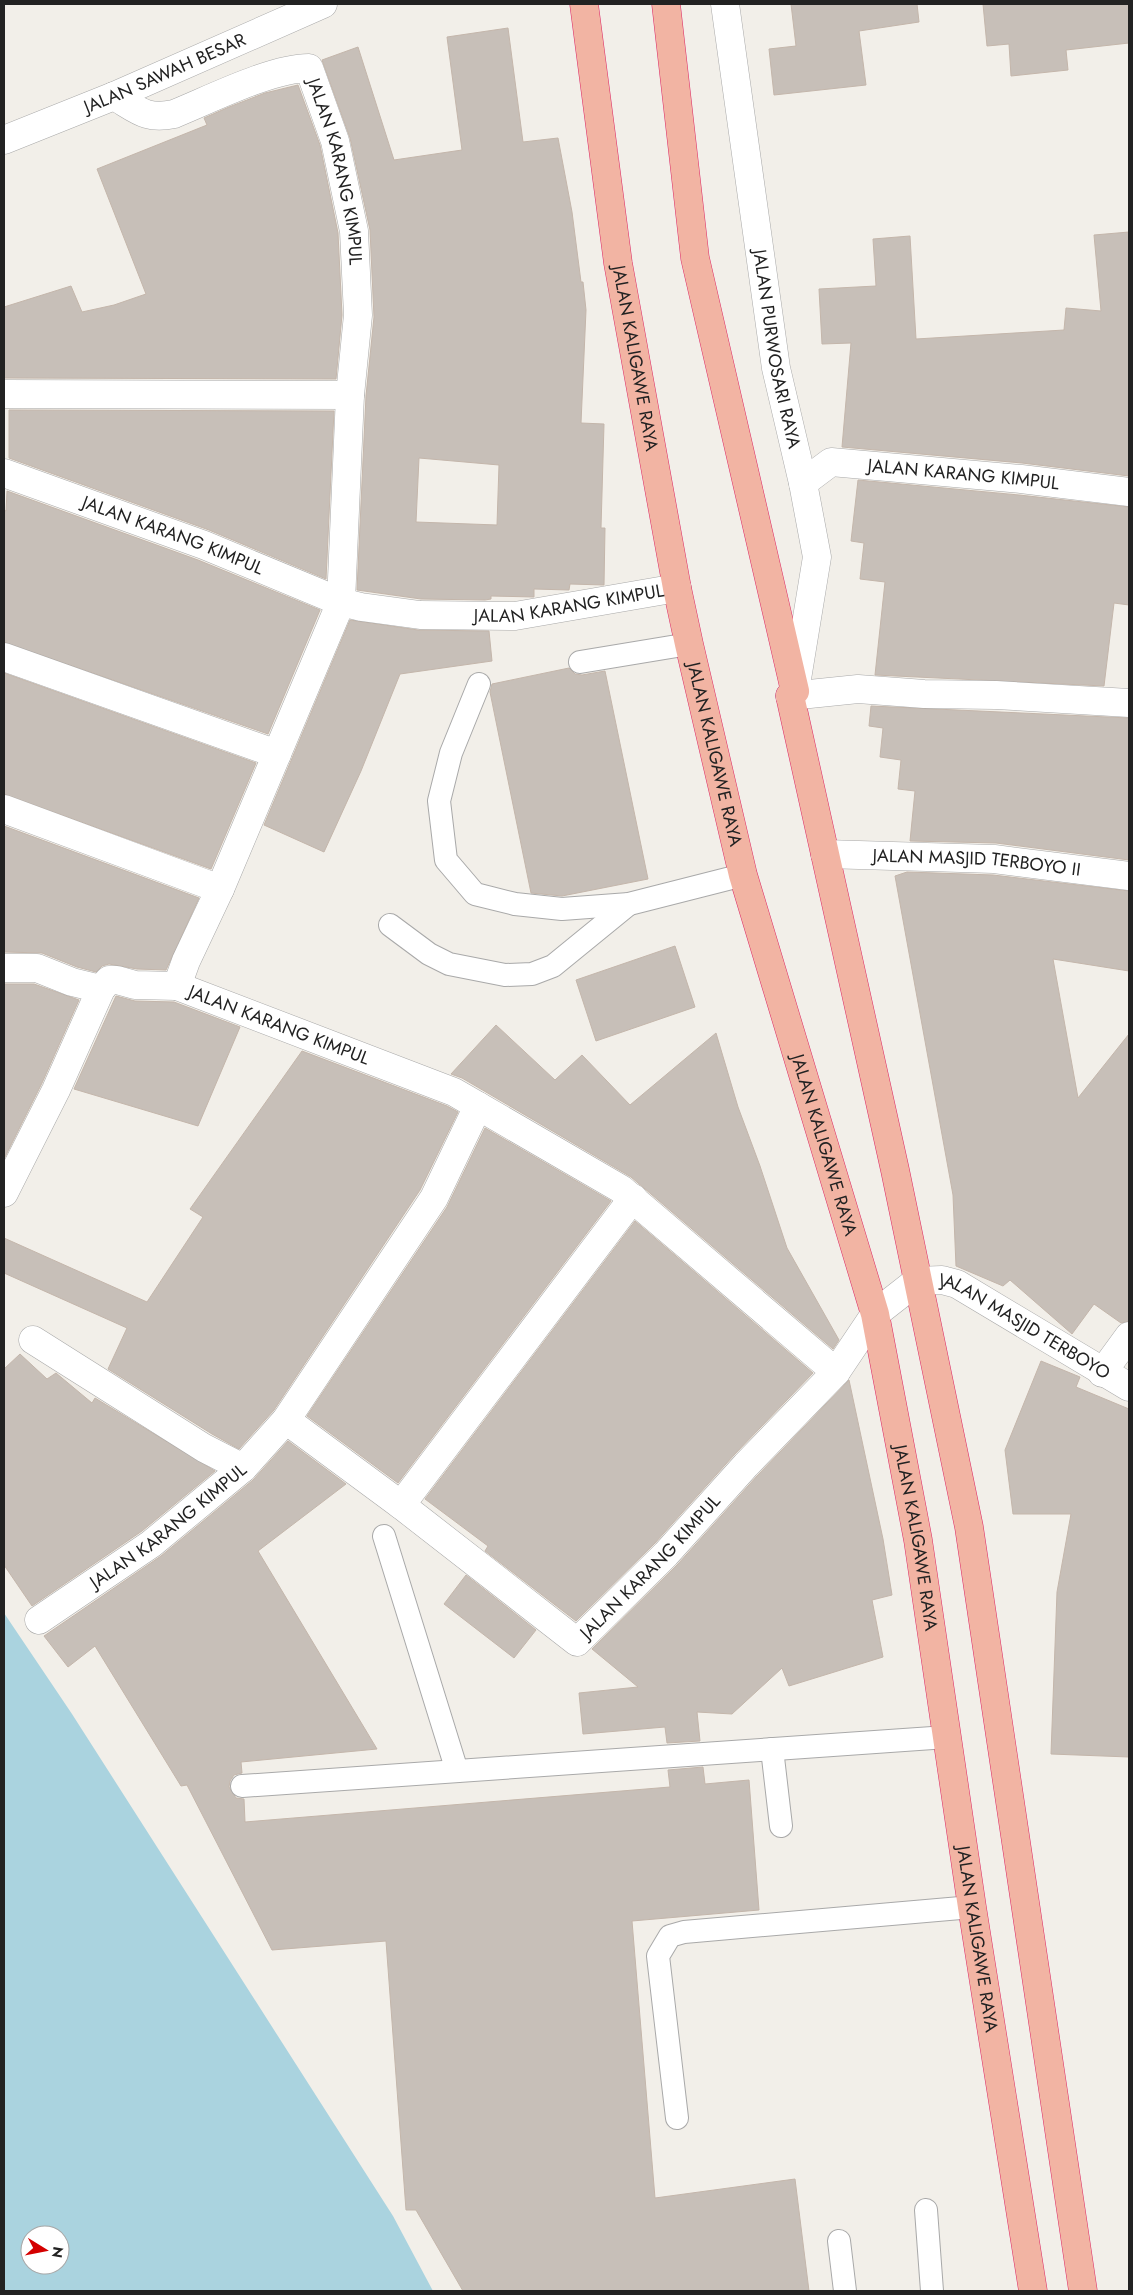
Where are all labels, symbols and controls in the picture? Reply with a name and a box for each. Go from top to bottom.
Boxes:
street label: JALAN SAWAH BESAR [78,27,250,121]
street label: JALAN KARANG KIMPUL [300,73,369,266]
street label: JALAN PURWOSARI RAYA [746,246,807,451]
street label: JALAN KALIGAWE RAYA [605,261,665,453]
street label: JALAN KARANG KIMPUL [865,452,1060,496]
street label: JALAN KARANG KIMPUL [77,489,268,581]
street label: JALAN KARANG KIMPUL [472,577,666,630]
street label: JALAN KALIGAWE RAYA [680,658,749,849]
street label: JALAN MASJID TERBOYO II [870,842,1082,883]
street label: JALAN KARANG KIMPUL [183,978,373,1072]
street label: JALAN KALIGAWE RAYA [784,1049,864,1239]
street label: JALAN MASJID TERBOYO [937,1267,1115,1386]
street label: JALAN KALIGAWE RAYA [887,1441,944,1633]
street label: JALAN KARANG KIMPUL [83,1457,252,1596]
street label: JALAN KARANG KIMPUL [573,1489,726,1646]
street label: JALAN KALIGAWE RAYA [950,1842,1005,2034]
north arrow [20,2225,70,2275]
text: N [47,2245,69,2259]

